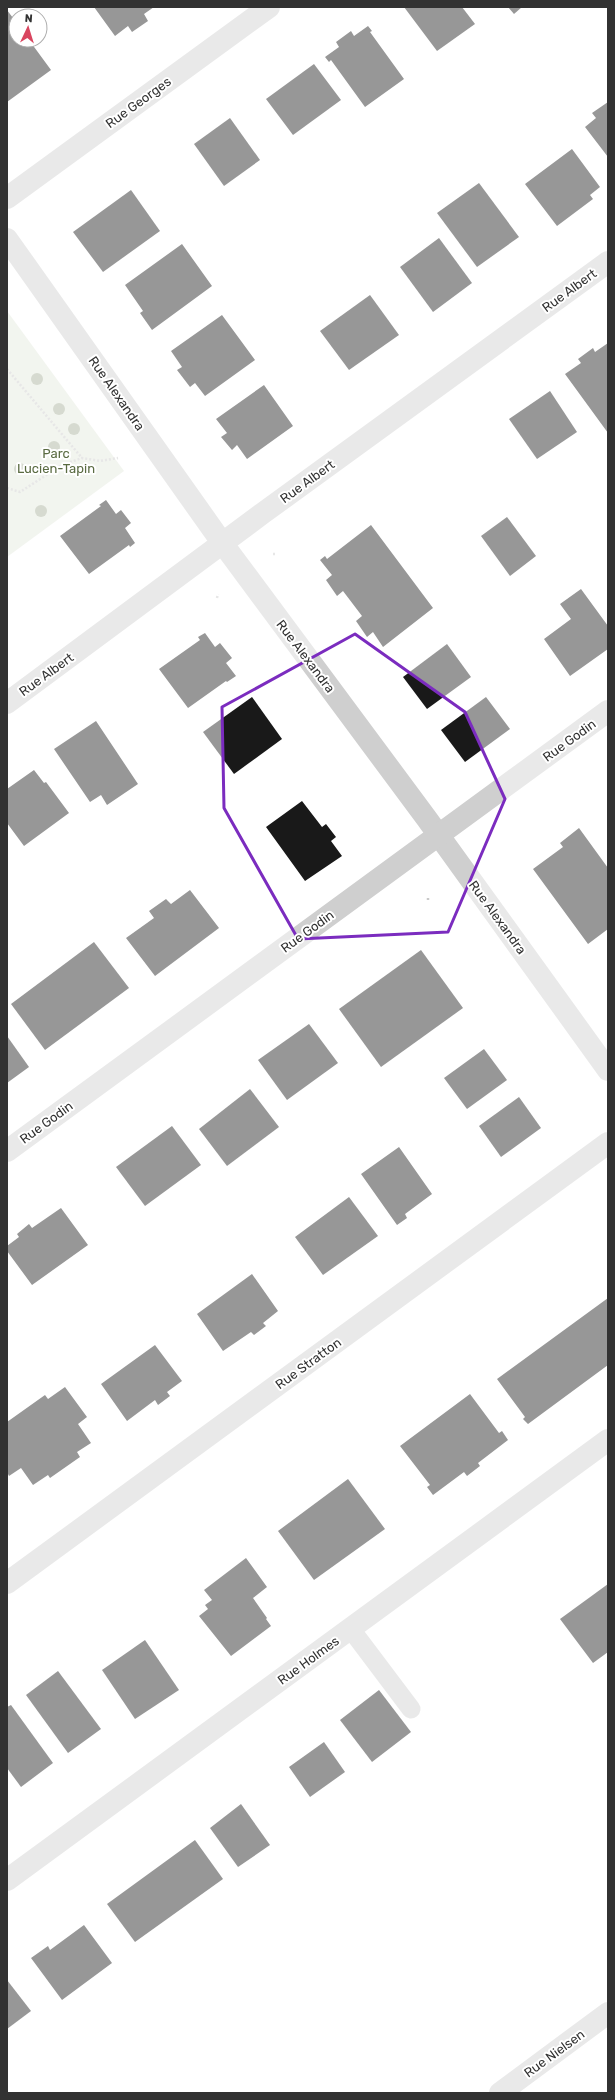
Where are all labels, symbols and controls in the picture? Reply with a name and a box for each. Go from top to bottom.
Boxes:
north arrow [8,8,48,48]
text: N [24,12,33,25]
street label: Rue Georges [103,74,175,132]
street label: Rue Albert [539,266,599,315]
street label: Rue Alexandra [85,353,148,433]
park label: Parc Lucien-Tapin [17,446,95,476]
street label: Rue Albert [277,457,337,506]
street label: Rue Alexandra [273,617,338,696]
street label: Rue Albert [16,650,76,699]
street label: Rue Godin [540,716,599,765]
street label: Rue Alexandra [466,878,529,957]
street label: Rue Godin [278,907,337,956]
street label: Rue Godin [17,1098,76,1147]
street label: Rue Stratton [273,1335,344,1392]
street label: Rue Holmes [275,1633,342,1688]
street label: Rue Nielsen [521,2026,588,2080]

